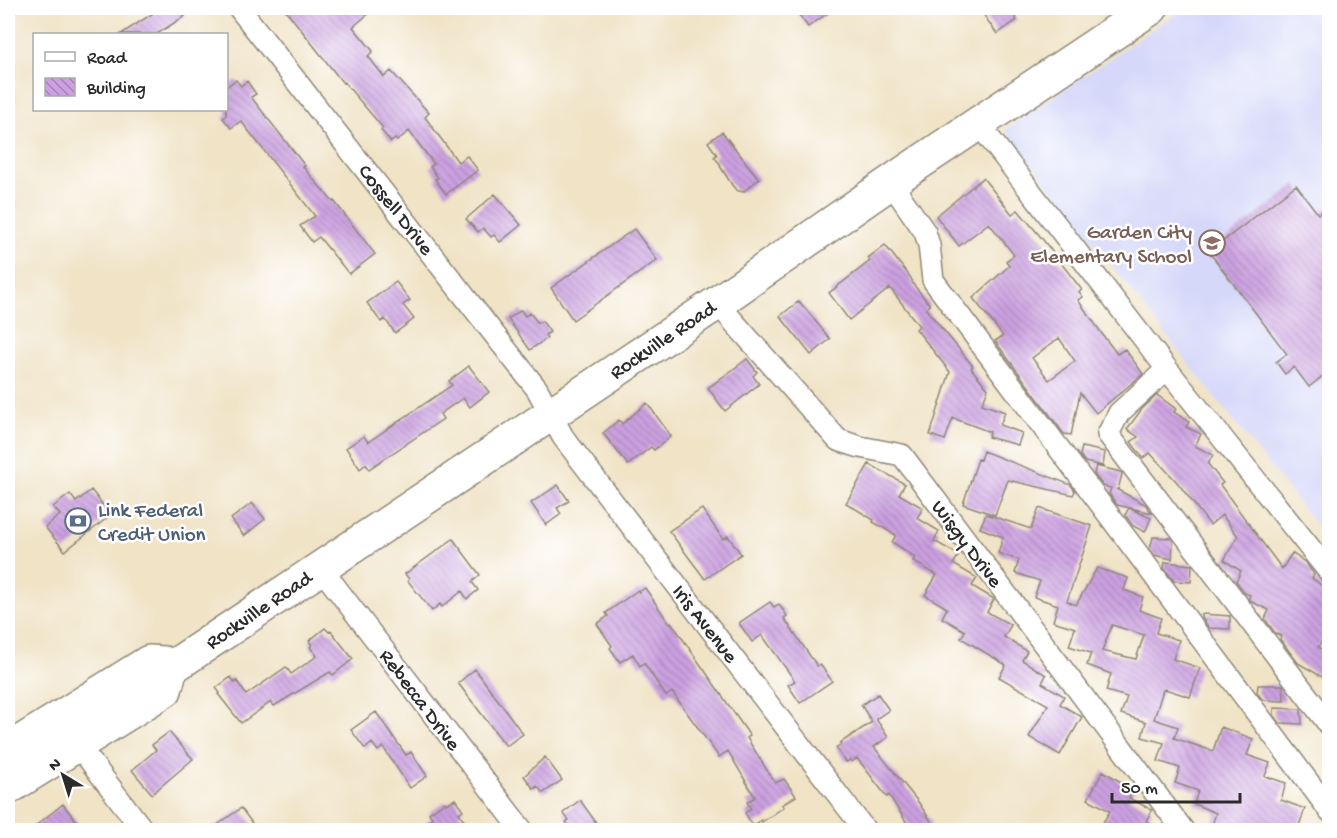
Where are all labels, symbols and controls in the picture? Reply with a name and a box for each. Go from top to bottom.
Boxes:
legend [33,33,228,111]
text: Road [87,49,128,70]
text: Building [86,79,146,100]
street label: Cossell Drive [351,161,438,263]
place label: Garden City Elementary School [1030,222,1192,271]
school or university icon: Garden City Elementary School [1197,228,1227,258]
street label: Rockville Road [606,296,723,387]
street label: Wisgy Drive [924,496,1007,595]
place label: Link Federal Credit Union [98,500,206,549]
bank icon: Link Federal Credit Union [63,506,93,536]
street label: Rockville Road [202,566,319,657]
street label: Iris Avenue [665,581,742,670]
street label: Rebecca Drive [372,645,465,758]
north arrow [33,745,93,805]
text: N [46,755,66,777]
scale bar [1112,766,1240,804]
text: 50 m [1121,779,1158,800]

